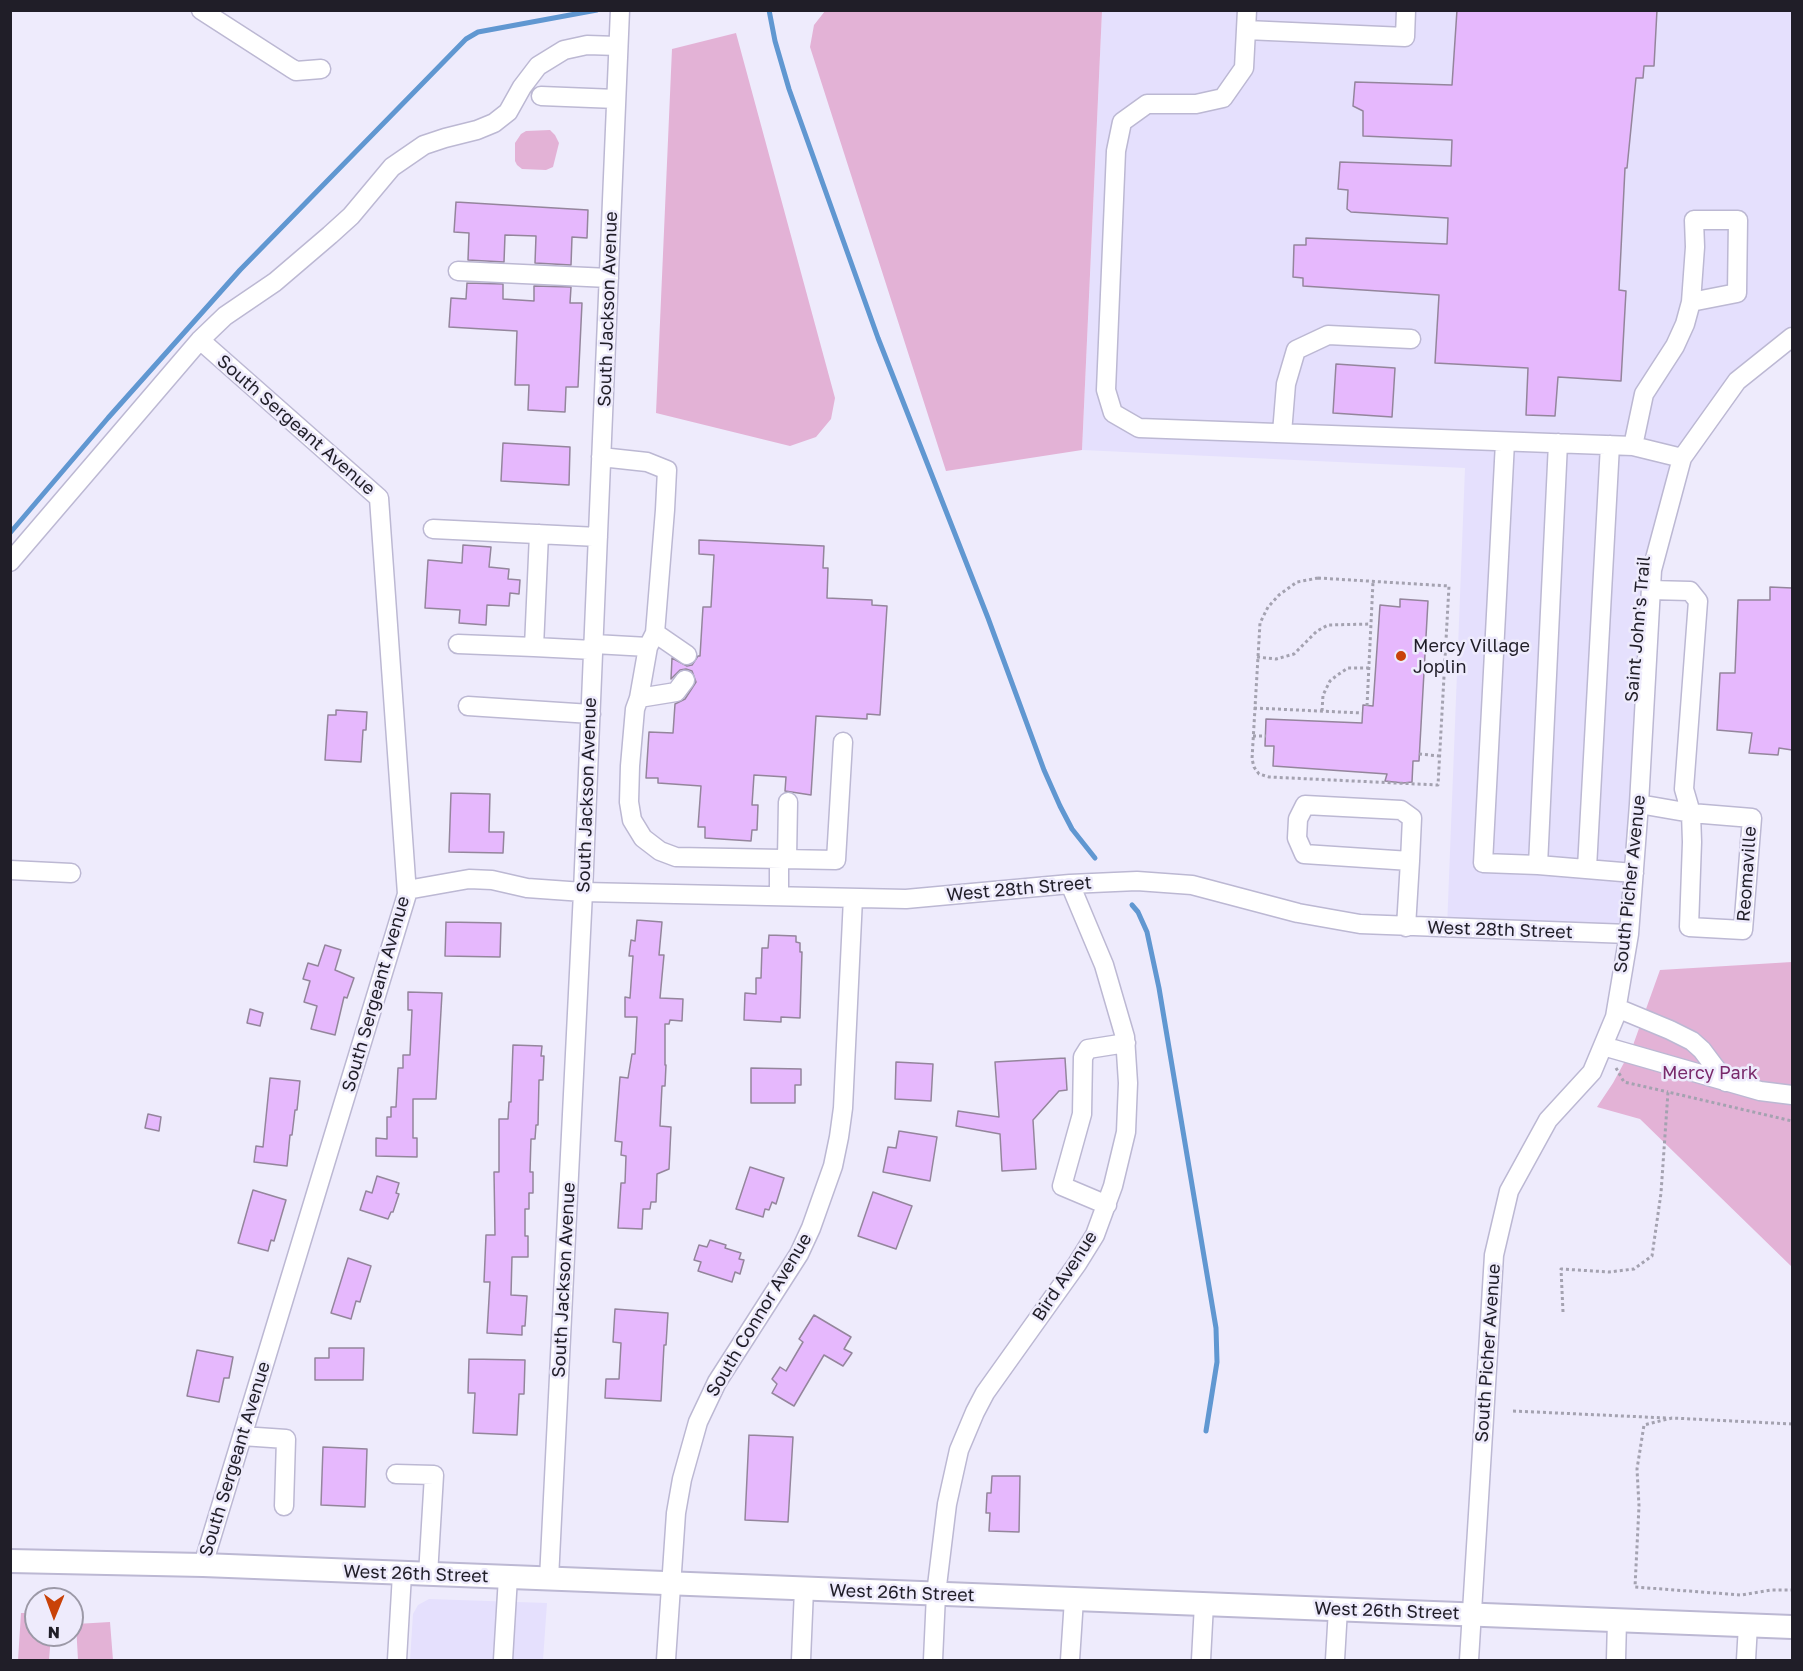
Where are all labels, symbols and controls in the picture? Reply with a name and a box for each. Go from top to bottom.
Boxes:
street label: South Jackson Avenue [594,211,622,407]
street label: South Sergeant Avenue [212,350,380,500]
street label: Saint John's Trail [1621,555,1655,703]
place label: Mercy Village Joplin [1413,635,1530,678]
marker: Mercy Village Joplin [1394,649,1408,663]
street label: South Jackson Avenue [573,697,601,893]
street label: South Picher Avenue [1610,794,1650,974]
street label: Reomaville [1733,826,1761,922]
street label: West 28th Street [945,872,1093,906]
street label: South Sergeant Avenue [338,894,414,1094]
street label: West 28th Street [1427,917,1573,943]
park label: Mercy Park [1662,1062,1758,1084]
street label: South Jackson Avenue [548,1182,580,1378]
street label: Bird Avenue [1028,1227,1102,1325]
street label: South Connor Avenue [702,1229,816,1401]
street label: South Picher Avenue [1471,1263,1505,1443]
street label: South Sergeant Avenue [195,1359,275,1559]
street label: West 26th Street [343,1561,489,1587]
street label: West 26th Street [829,1580,975,1606]
north arrow [24,1587,84,1647]
street label: West 26th Street [1314,1598,1460,1624]
text: N [47,1623,60,1643]

